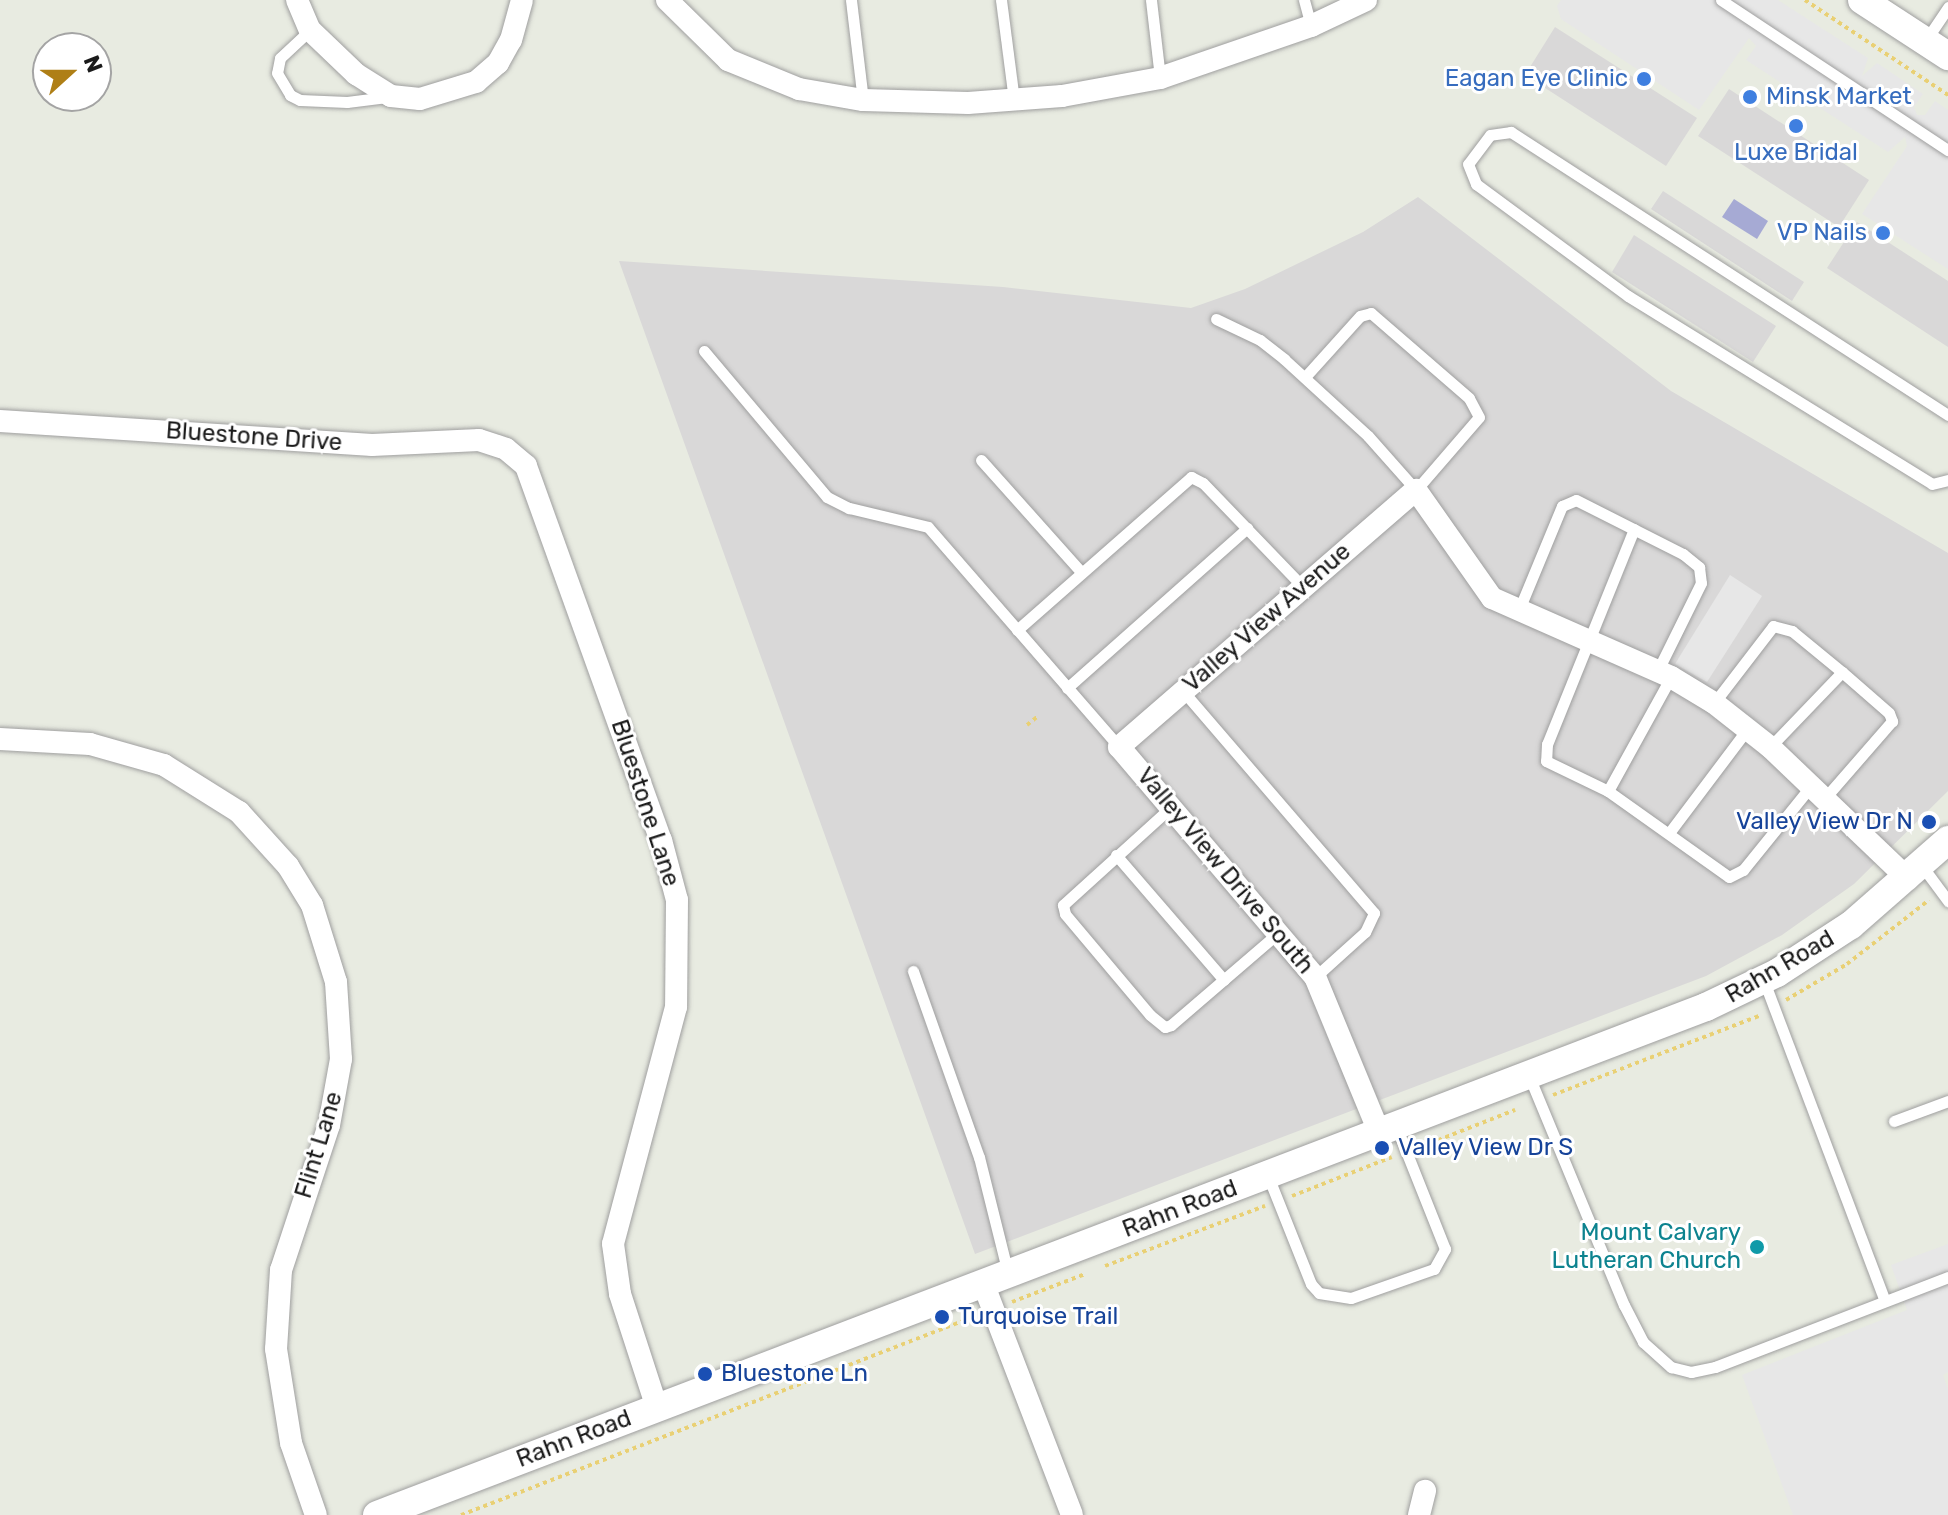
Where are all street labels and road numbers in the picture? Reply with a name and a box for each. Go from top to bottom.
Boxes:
street label: Bluestone Drive [165,416,343,458]
street label: Valley View Avenue [1176,537,1358,699]
street label: Bluestone Lane [604,716,686,890]
street label: Valley View Drive South [1130,761,1320,981]
street label: Rahn Road [1720,924,1840,1010]
street label: Flint Lane [289,1088,349,1202]
street label: Rahn Road [1118,1174,1242,1244]
street label: Rahn Road [512,1404,636,1474]

